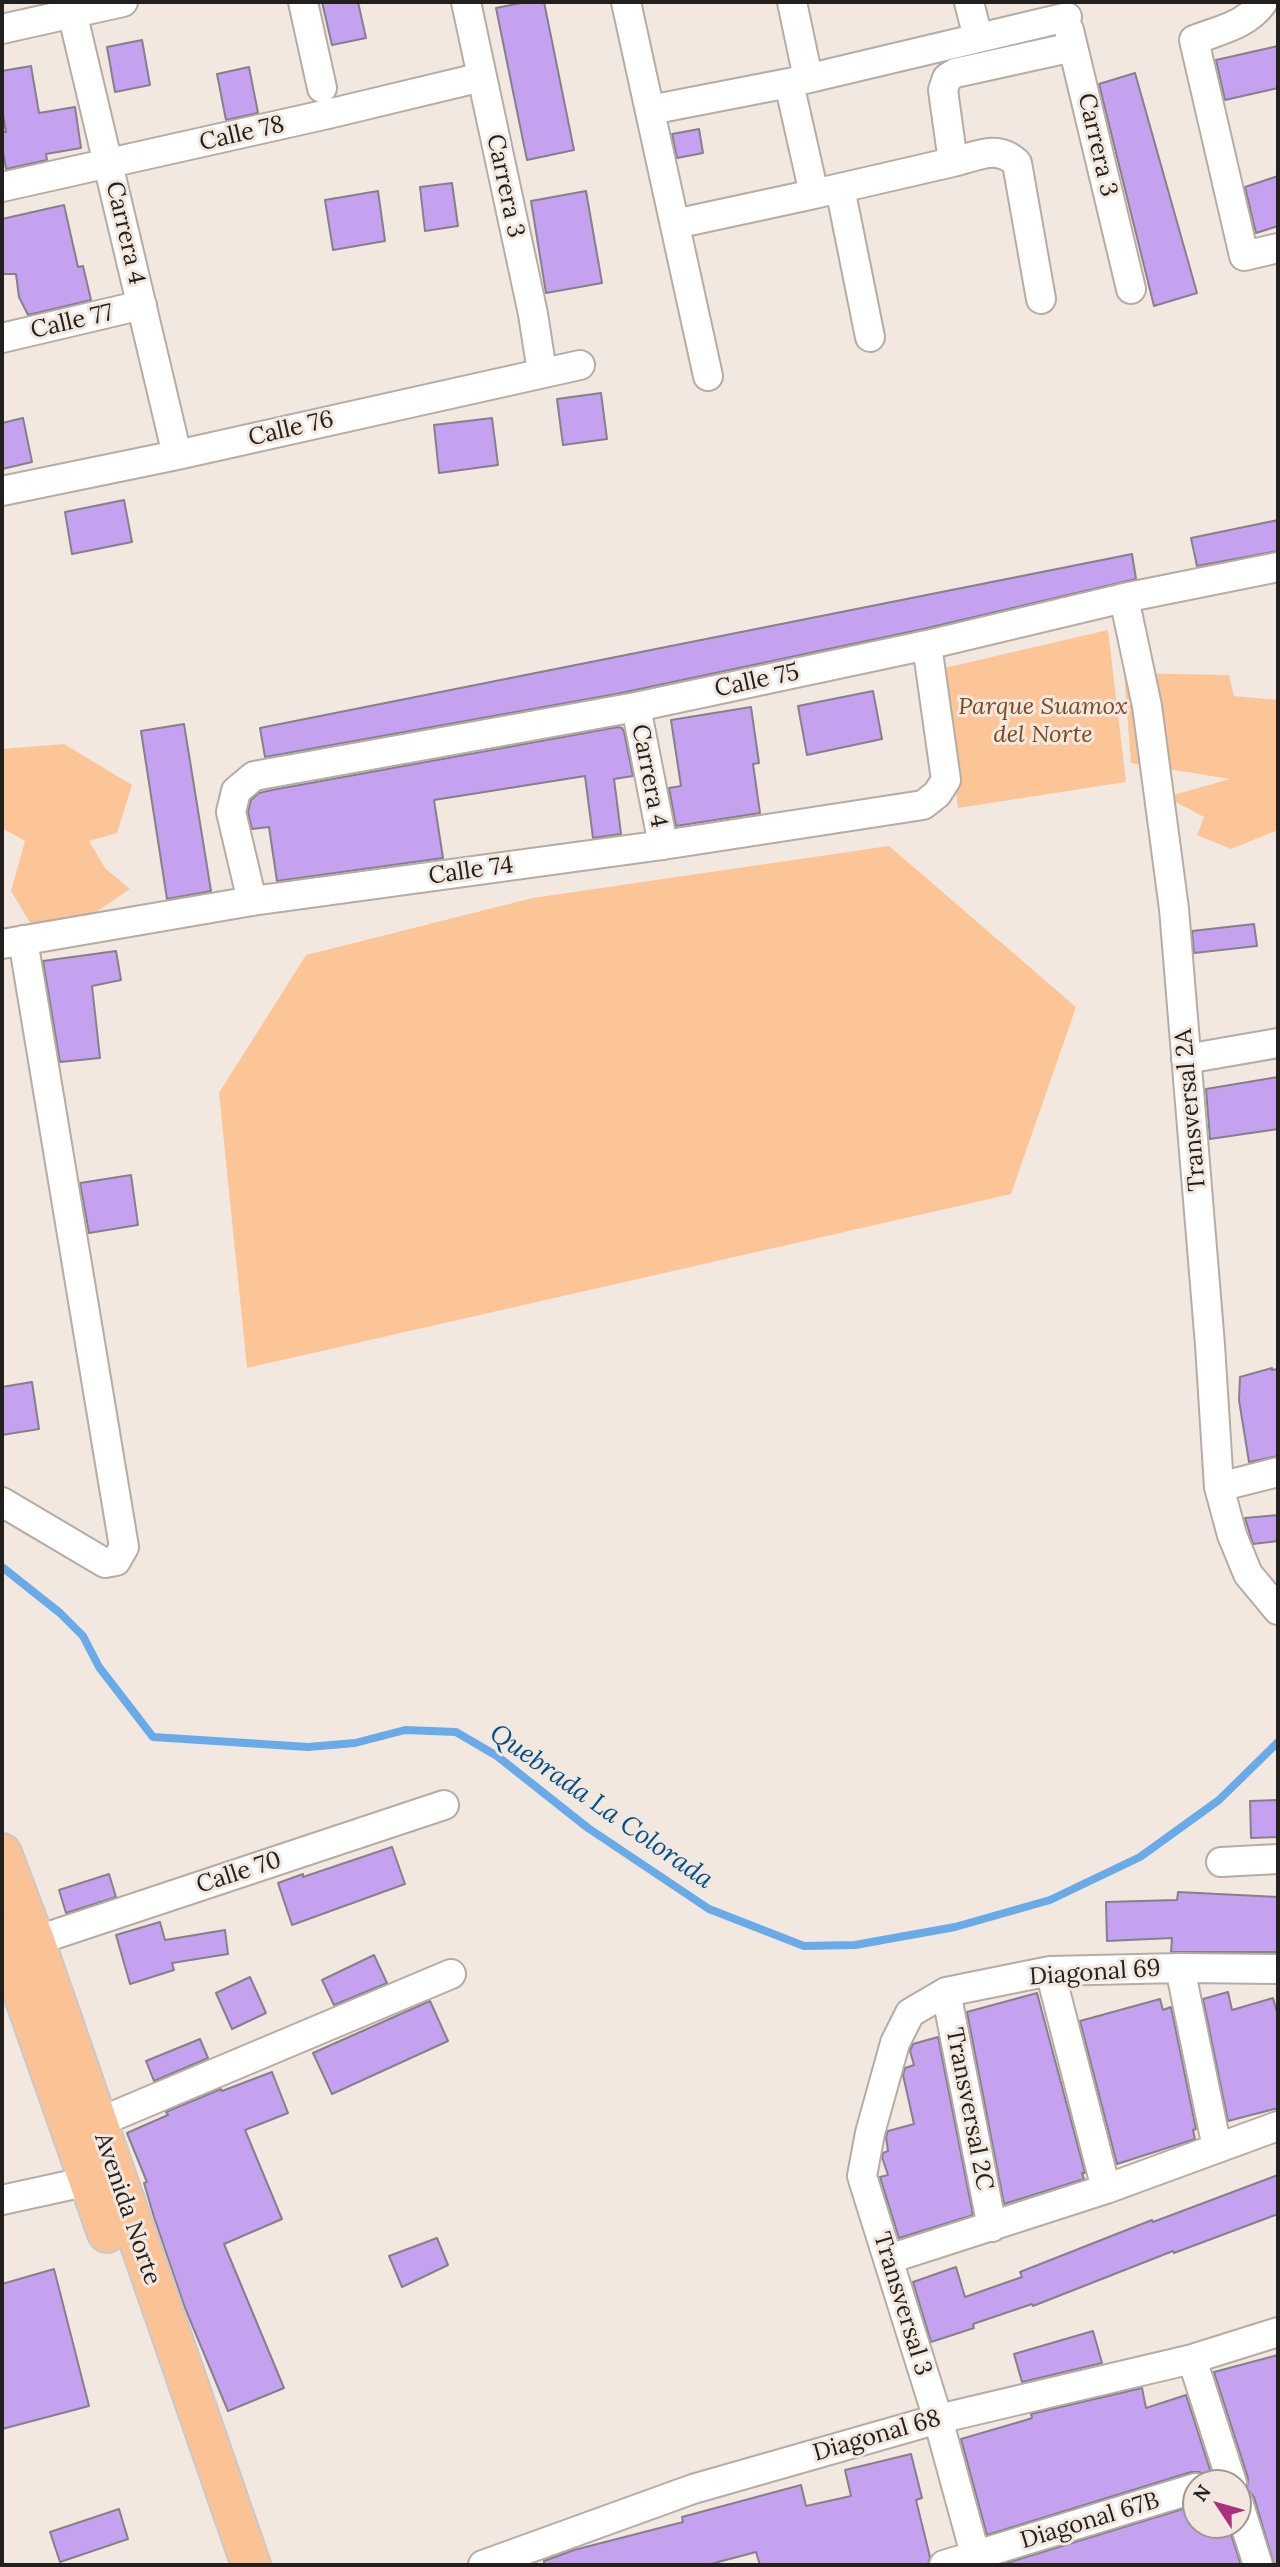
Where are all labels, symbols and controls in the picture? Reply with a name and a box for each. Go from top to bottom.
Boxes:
street label: Carrera 3 [1071,91,1123,199]
street label: Calle 78 [197,110,287,158]
street label: Carrera 3 [480,132,530,240]
street label: Carrera 4 [99,179,151,287]
street label: Calle 77 [28,299,116,345]
street label: Calle 76 [246,405,336,453]
street label: Calle 75 [712,658,802,704]
park label: Parque Suamox del Norte [958,693,1128,749]
street label: Carrera 4 [625,722,673,830]
street label: Calle 74 [427,851,515,891]
street label: Transversal 2A [1170,1028,1212,1192]
water label: Quebrada La Colorada [483,1718,719,1896]
street label: Calle 70 [193,1846,285,1900]
street label: Diagonal 69 [1028,1954,1162,1992]
street label: Transversal 2C [939,2025,999,2193]
street label: Avenida Norte [88,2129,166,2289]
street label: Transversal 3 [867,2229,937,2379]
street label: Diagonal 68 [810,2404,944,2468]
north arrow [1182,2469,1252,2539]
text: N [1188,2480,1216,2506]
street label: Diagonal 67B [1017,2486,1163,2556]

